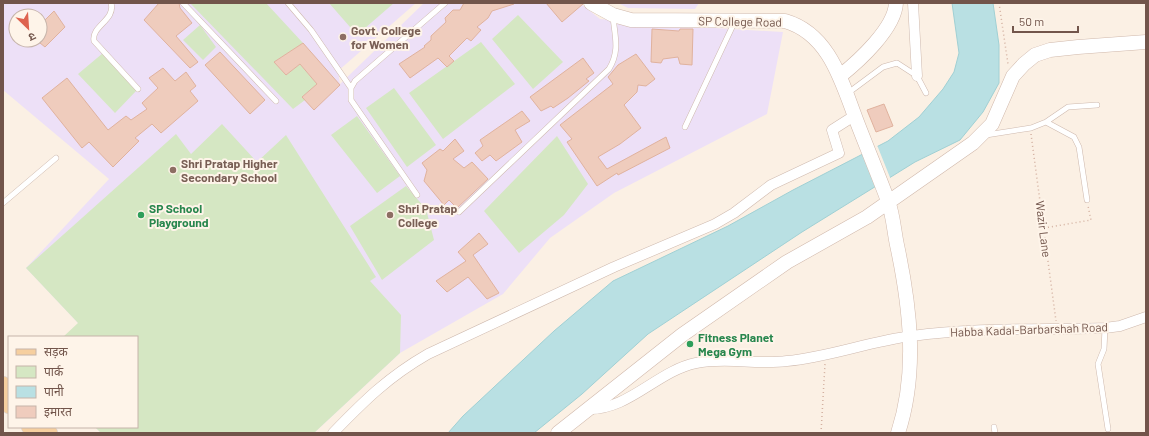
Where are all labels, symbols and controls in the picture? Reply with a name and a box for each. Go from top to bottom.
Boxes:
north arrow [8,8,48,48]
scale bar [1013,8,1078,34]
street label: SP College Road [698,13,782,29]
text: 50 m [1019,14,1044,28]
place label: Govt. College for Women [351,23,421,51]
text: उ [26,30,38,45]
marker: Govt. College for Women [338,32,348,42]
place label: Shri Pratap Higher Secondary School [181,156,278,184]
marker: Shri Pratap Higher Secondary School [168,165,178,175]
street label: Wazir Lane [1034,200,1054,258]
place label: SP School Playground [149,201,209,229]
place label: Shri Pratap College [398,201,458,229]
marker: SP School Playground [136,210,146,220]
marker: Shri Pratap College [385,210,395,220]
street label: Habba Kadal-Barbarshah Road [950,319,1108,339]
place label: Fitness Planet Mega Gym [698,330,774,358]
legend [8,336,138,428]
marker: Fitness Planet Mega Gym [685,339,695,349]
text: सड़क [44,344,69,359]
text: पार्क [44,364,64,378]
text: पानी [44,384,65,398]
text: इमारत [44,404,73,419]

